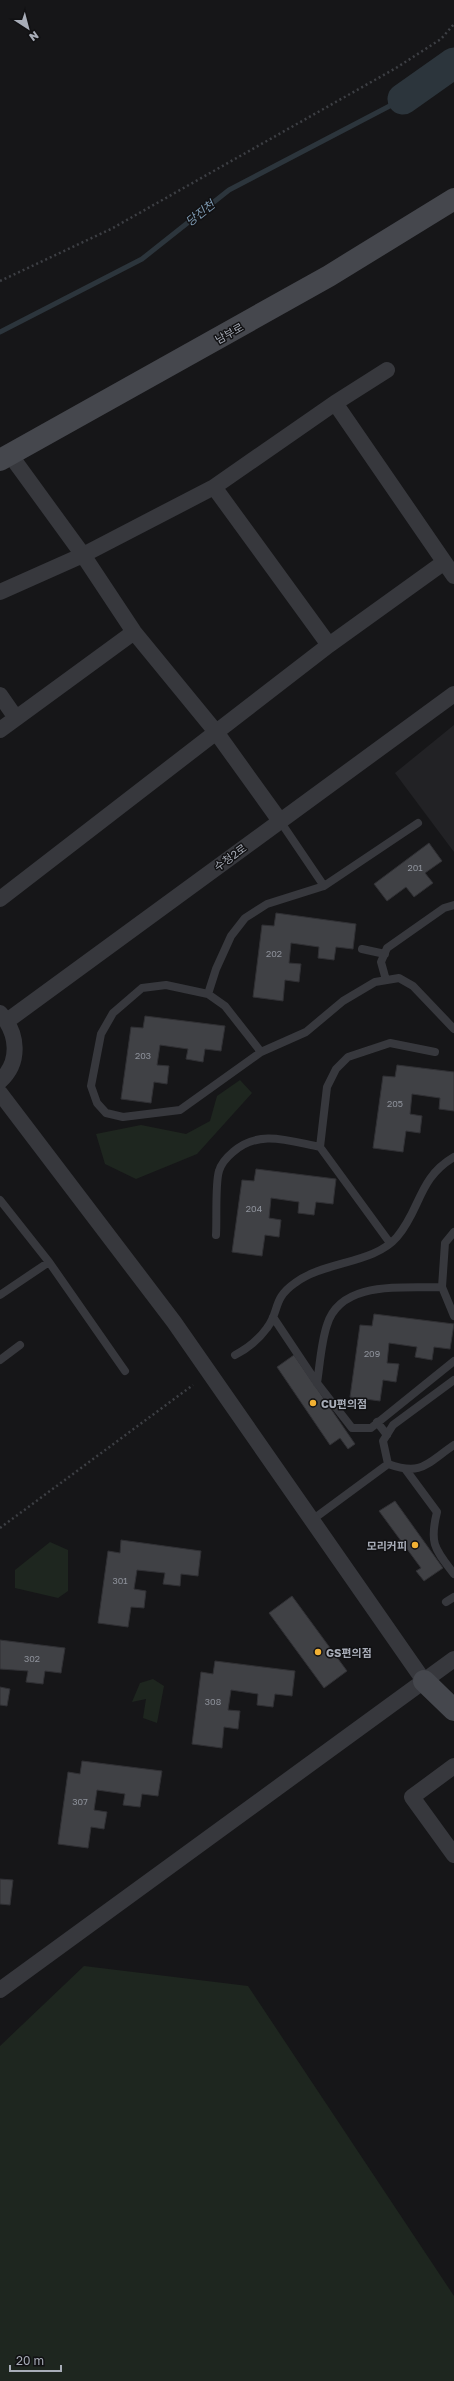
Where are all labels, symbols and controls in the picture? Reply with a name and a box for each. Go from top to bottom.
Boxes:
north arrow [8,8,48,48]
text: N [27,29,41,44]
water label: 당진천 [182,196,219,229]
street label: 남부로 [213,320,245,346]
street label: 수청2로 [211,841,249,873]
house number: 201 [407,862,423,873]
house number: 202 [266,948,282,959]
house number: 203 [135,1050,151,1061]
house number: 205 [387,1098,403,1109]
house number: 204 [246,1203,263,1214]
house number: 209 [364,1348,380,1359]
place label: CU편의점 [321,1397,367,1410]
marker: CU편의점 [308,1398,318,1408]
place label: 모리커피 [367,1539,407,1552]
marker: 모리커피 [410,1540,420,1550]
house number: 301 [112,1575,128,1586]
place label: GS편의점 [326,1646,372,1659]
marker: GS편의점 [313,1647,323,1657]
house number: 302 [24,1653,40,1664]
house number: 308 [205,1696,221,1707]
house number: 307 [72,1796,88,1807]
scale bar [10,2347,61,2373]
text: 20 m [16,2353,44,2368]

